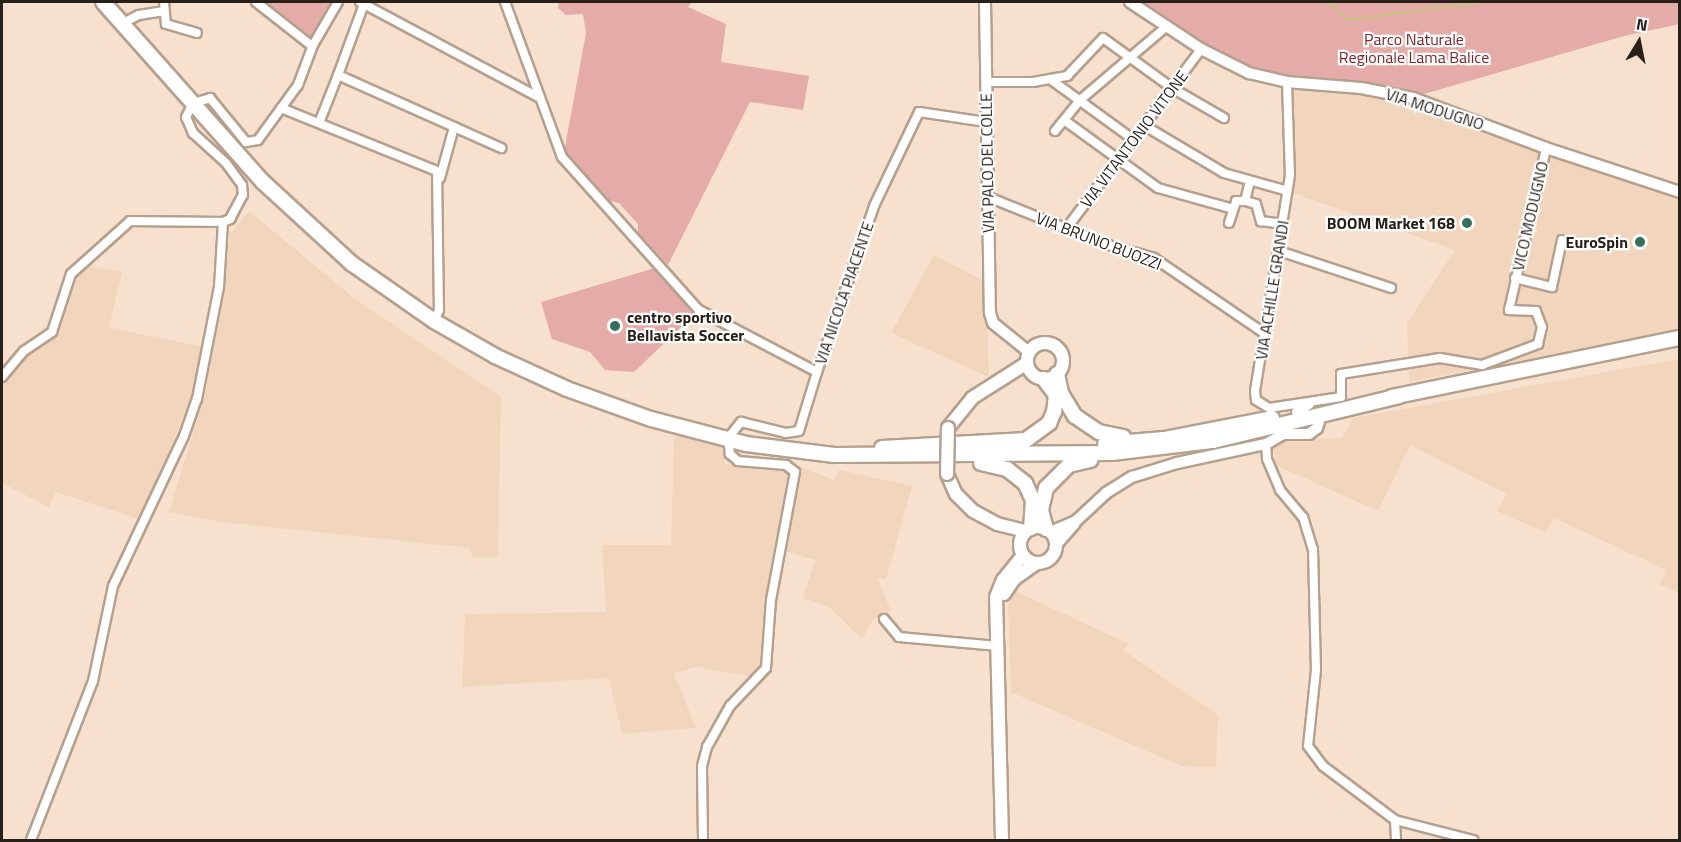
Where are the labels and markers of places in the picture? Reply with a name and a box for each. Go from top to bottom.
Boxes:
place label: BOOM Market 168 [1327,213,1455,233]
marker: BOOM Market 168 [1460,216,1474,230]
place label: EuroSpin [1566,232,1628,252]
marker: EuroSpin [1633,235,1647,249]
place label: centro sportivo Bellavista Soccer [627,307,744,345]
marker: centro sportivo Bellavista Soccer [608,319,622,333]

